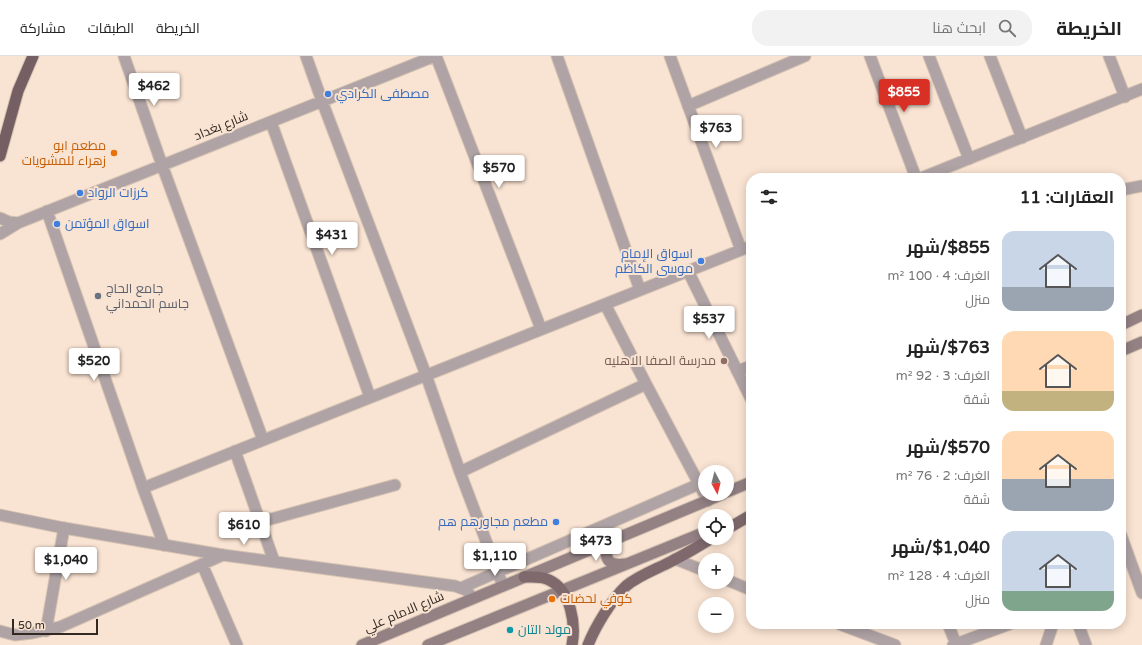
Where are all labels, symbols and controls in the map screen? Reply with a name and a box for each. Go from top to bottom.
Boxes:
search box [752,10,1032,46]
icon: search [996,17,1018,39]
text: الخريطة [1056,18,1122,40]
text: ابحث هنا [932,19,986,37]
text: مشاركة [20,20,66,37]
text: الطبقات [88,20,134,37]
text: الخريطة [156,20,200,37]
pin: $462 [130,73,178,107]
text: $462 [138,78,170,94]
pin: $855 [880,79,928,113]
text: $855 [888,84,920,100]
place label: مصطفى الكرادي [336,86,429,104]
marker: مصطفى الكرادي [323,89,333,99]
street label: شارع بغداد [192,108,250,144]
pin: $763 [692,115,740,149]
text: $763 [700,120,732,136]
place label: مطعم ابو زهراء للمشويات [22,138,106,169]
marker: مطعم ابو زهراء للمشويات [109,148,119,158]
pin: $570 [475,155,523,189]
text: $570 [483,160,515,176]
place label: كرزات الرواد [88,185,148,201]
icon: filters [758,186,780,208]
text: العقارات: 11 [1020,187,1114,208]
marker: كرزات الرواد [75,188,85,198]
place label: اسواق المؤتمن [65,216,150,232]
marker: اسواق المؤتمن [52,219,62,229]
pin: $431 [308,222,356,256]
text: $431 [316,227,348,243]
text: $855/شهر [907,237,990,258]
place label: اسواق الإمام موسى الكاظم [615,246,693,278]
icon: home [1034,247,1082,295]
marker: اسواق الإمام موسى الكاظم [696,256,706,266]
text: الغرف: 4 · 100 m² [888,268,990,284]
place label: جامع الحاج جاسم الحمداني [106,281,189,314]
marker: جامع الحاج جاسم الحمداني [93,291,103,301]
text: منزل [965,292,990,308]
pin: $537 [685,306,733,340]
text: $537 [693,311,725,327]
text: $763/شهر [907,337,990,358]
icon: home [1034,347,1082,395]
pin: $520 [70,348,118,382]
text: $520 [78,353,110,369]
place label: مدرسة الصفا الاهليه [604,353,716,369]
marker: مدرسة الصفا الاهليه [719,356,729,366]
text: الغرف: 3 · 92 m² [896,368,990,384]
text: شقة [963,392,990,408]
text: $570/شهر [907,437,990,458]
icon: home [1034,447,1082,495]
north arrow [698,465,734,501]
map controls [698,465,734,633]
text: الغرف: 2 · 76 m² [896,468,990,484]
text: شقة [963,492,990,508]
button: locate [698,509,734,545]
pin: $610 [220,512,268,546]
place label: مطعم مجاورهم هم [438,514,548,531]
text: $610 [228,517,260,533]
marker: مطعم مجاورهم هم [551,517,561,527]
pin: $473 [572,528,620,562]
text: $473 [580,533,612,549]
text: $1,040/شهر [892,537,990,558]
pin: $1,110 [462,543,528,577]
pin: $1,040 [33,547,99,581]
icon: home [1034,547,1082,595]
text: $1,110 [473,548,517,564]
text: $1,040 [44,552,88,568]
button: + [698,553,734,589]
text: الغرف: 4 · 128 m² [888,568,990,584]
street label: شارع الامام علي [362,588,447,638]
place label: كوفي لحضات [560,591,632,609]
text: منزل [965,592,990,608]
marker: كوفي لحضات [547,594,557,604]
button: − [698,597,734,633]
scale bar [12,617,98,636]
text: 50 m [18,619,45,632]
place label: مولد التان [518,622,571,638]
marker: مولد التان [505,625,515,635]

